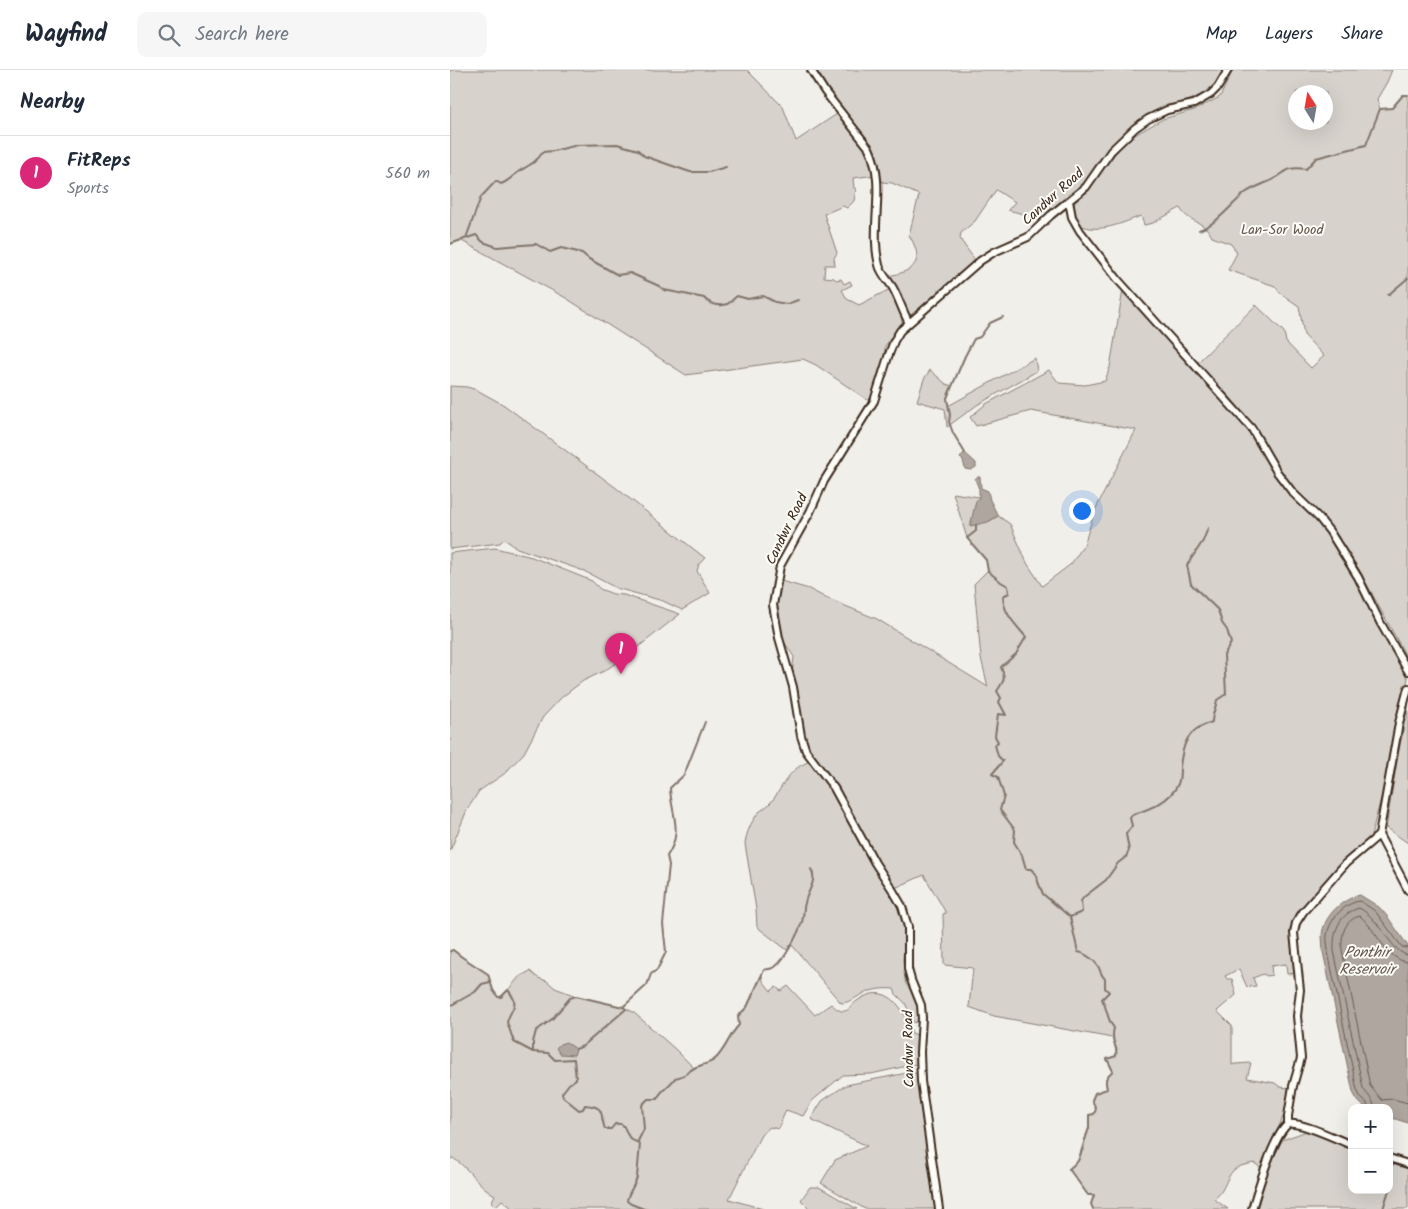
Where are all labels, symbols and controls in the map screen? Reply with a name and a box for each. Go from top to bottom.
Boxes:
search box [137,12,487,57]
text: Wayfind [25,15,107,54]
text: Search here [195,20,289,50]
text: Map [1206,20,1237,49]
text: Layers [1265,20,1313,49]
text: Share [1341,20,1383,49]
icon: search [155,21,183,49]
north arrow [1288,85,1333,130]
text: Nearby [20,86,85,119]
text: FitReps [67,146,131,176]
text: 1 [34,161,38,186]
text: 560 m [385,161,430,186]
street label: Candwr Road [1017,162,1090,231]
text: Sports [67,176,109,201]
park label: Lan-Sor Wood [1241,219,1324,241]
street label: Candwr Road [760,489,814,568]
your location [1069,498,1095,524]
pin: 1 [605,633,637,674]
water label: Ponthir Reservoir [1339,941,1398,982]
street label: Candwr Road [897,1009,921,1088]
map controls [1348,1104,1393,1194]
button: + [1348,1104,1393,1149]
button: − [1348,1149,1393,1194]

